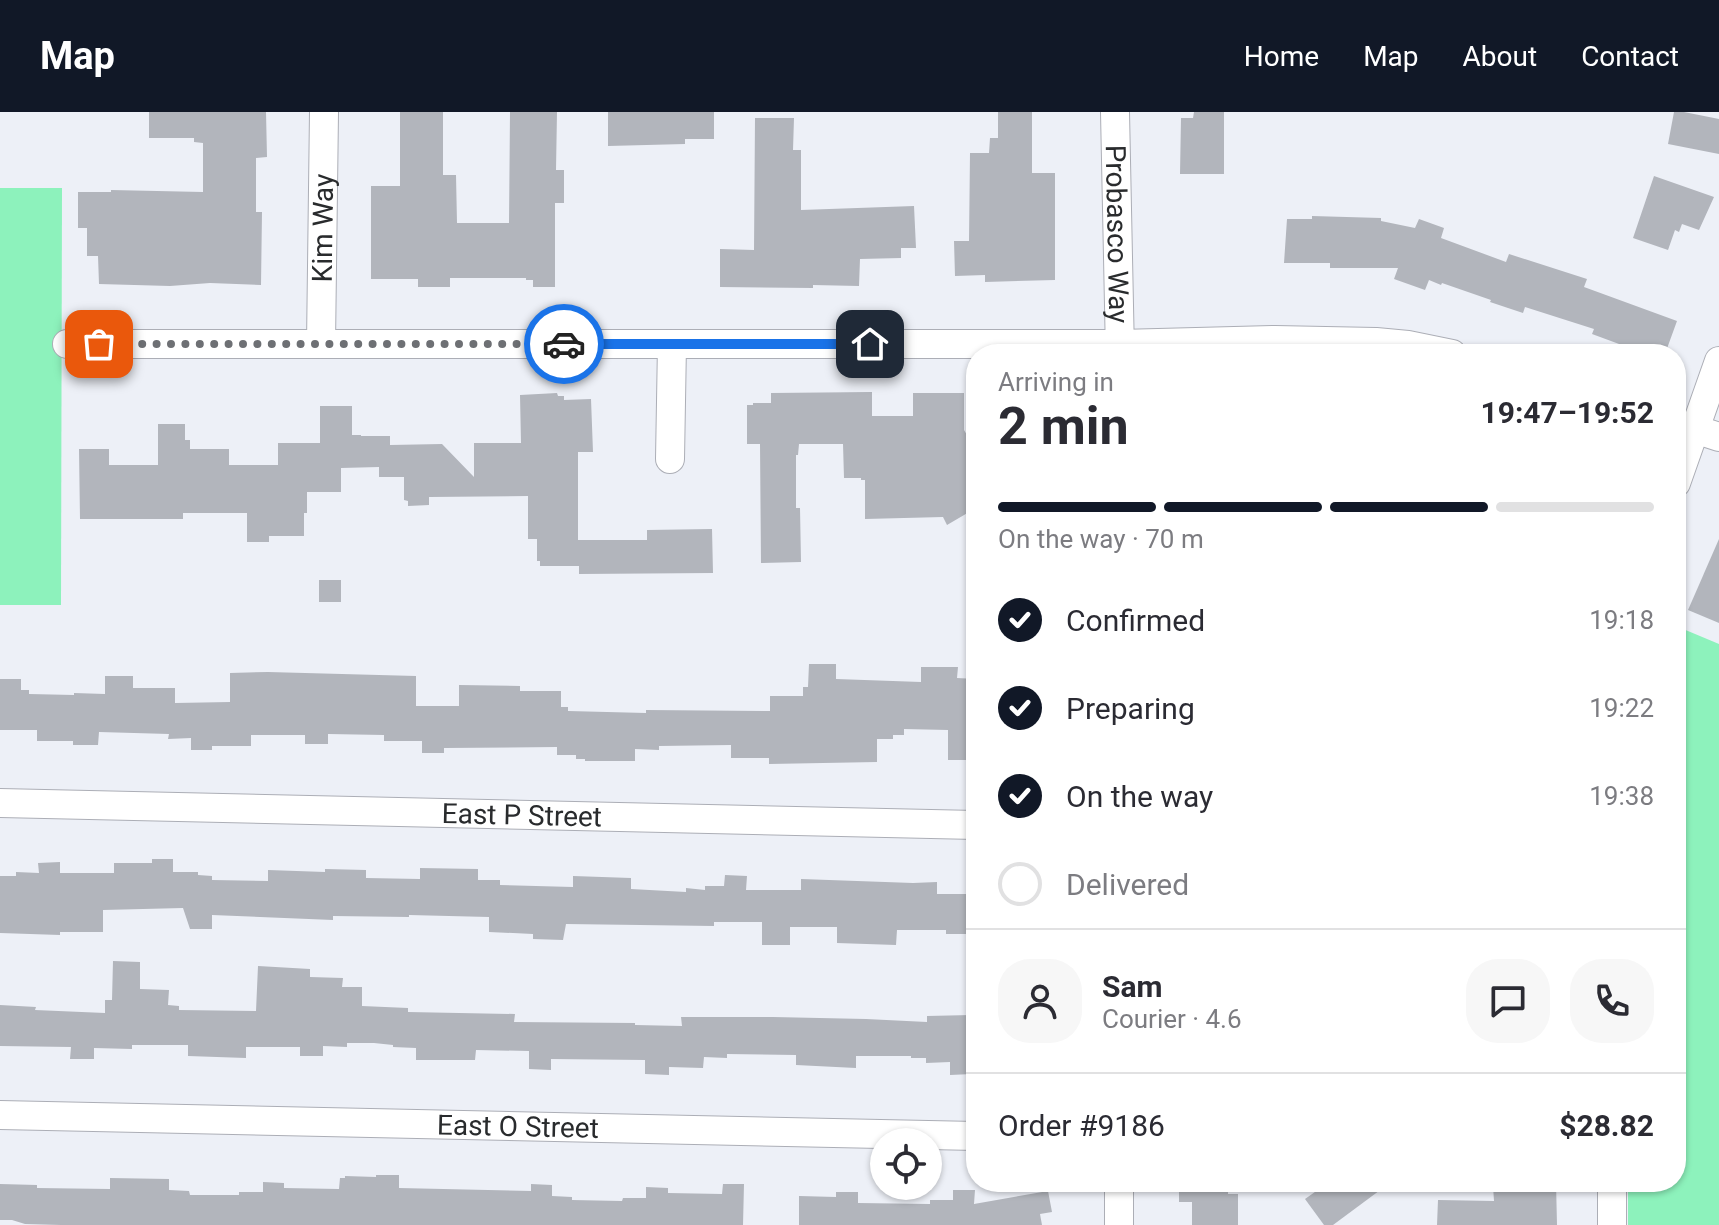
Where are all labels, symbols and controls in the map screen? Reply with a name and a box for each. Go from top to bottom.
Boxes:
text: Map [40,34,115,78]
text: Home [1244,40,1319,73]
text: Map [1363,40,1419,73]
text: About [1463,40,1537,73]
text: Contact [1581,40,1679,73]
street label: Probasco Way [1099,144,1136,324]
street label: Kim Way [305,174,340,283]
courier [524,304,604,384]
pin [65,310,133,378]
pin [836,310,904,378]
icon: bag [77,322,121,366]
icon: car [542,322,586,366]
icon: home [848,322,892,366]
text: Arriving in [998,367,1114,397]
text: 19:47–19:52 [1480,395,1654,430]
text: 2 min [998,396,1129,457]
text: On the way · 70 m [998,524,1204,554]
icon: check [998,598,1042,642]
text: Confirmed [1066,603,1205,638]
text: 19:18 [1589,605,1654,635]
icon: check [998,686,1042,730]
text: Preparing [1066,691,1195,726]
text: 19:22 [1589,693,1654,723]
icon: check [998,774,1042,818]
text: On the way [1066,779,1213,814]
text: 19:38 [1589,781,1654,811]
street label: East P Street [441,796,602,833]
text: Delivered [1066,867,1189,902]
button: person [998,959,1082,1043]
button: chat [1466,959,1550,1043]
button: phone [1570,959,1654,1043]
text: Sam [1102,969,1163,1004]
text: Courier · 4.6 [1102,1004,1242,1034]
street label: East O Street [437,1108,599,1144]
text: Order #9186 [998,1108,1165,1143]
text: $28.82 [1559,1108,1654,1143]
map controls [870,1128,942,1200]
button: locate [870,1128,942,1200]

